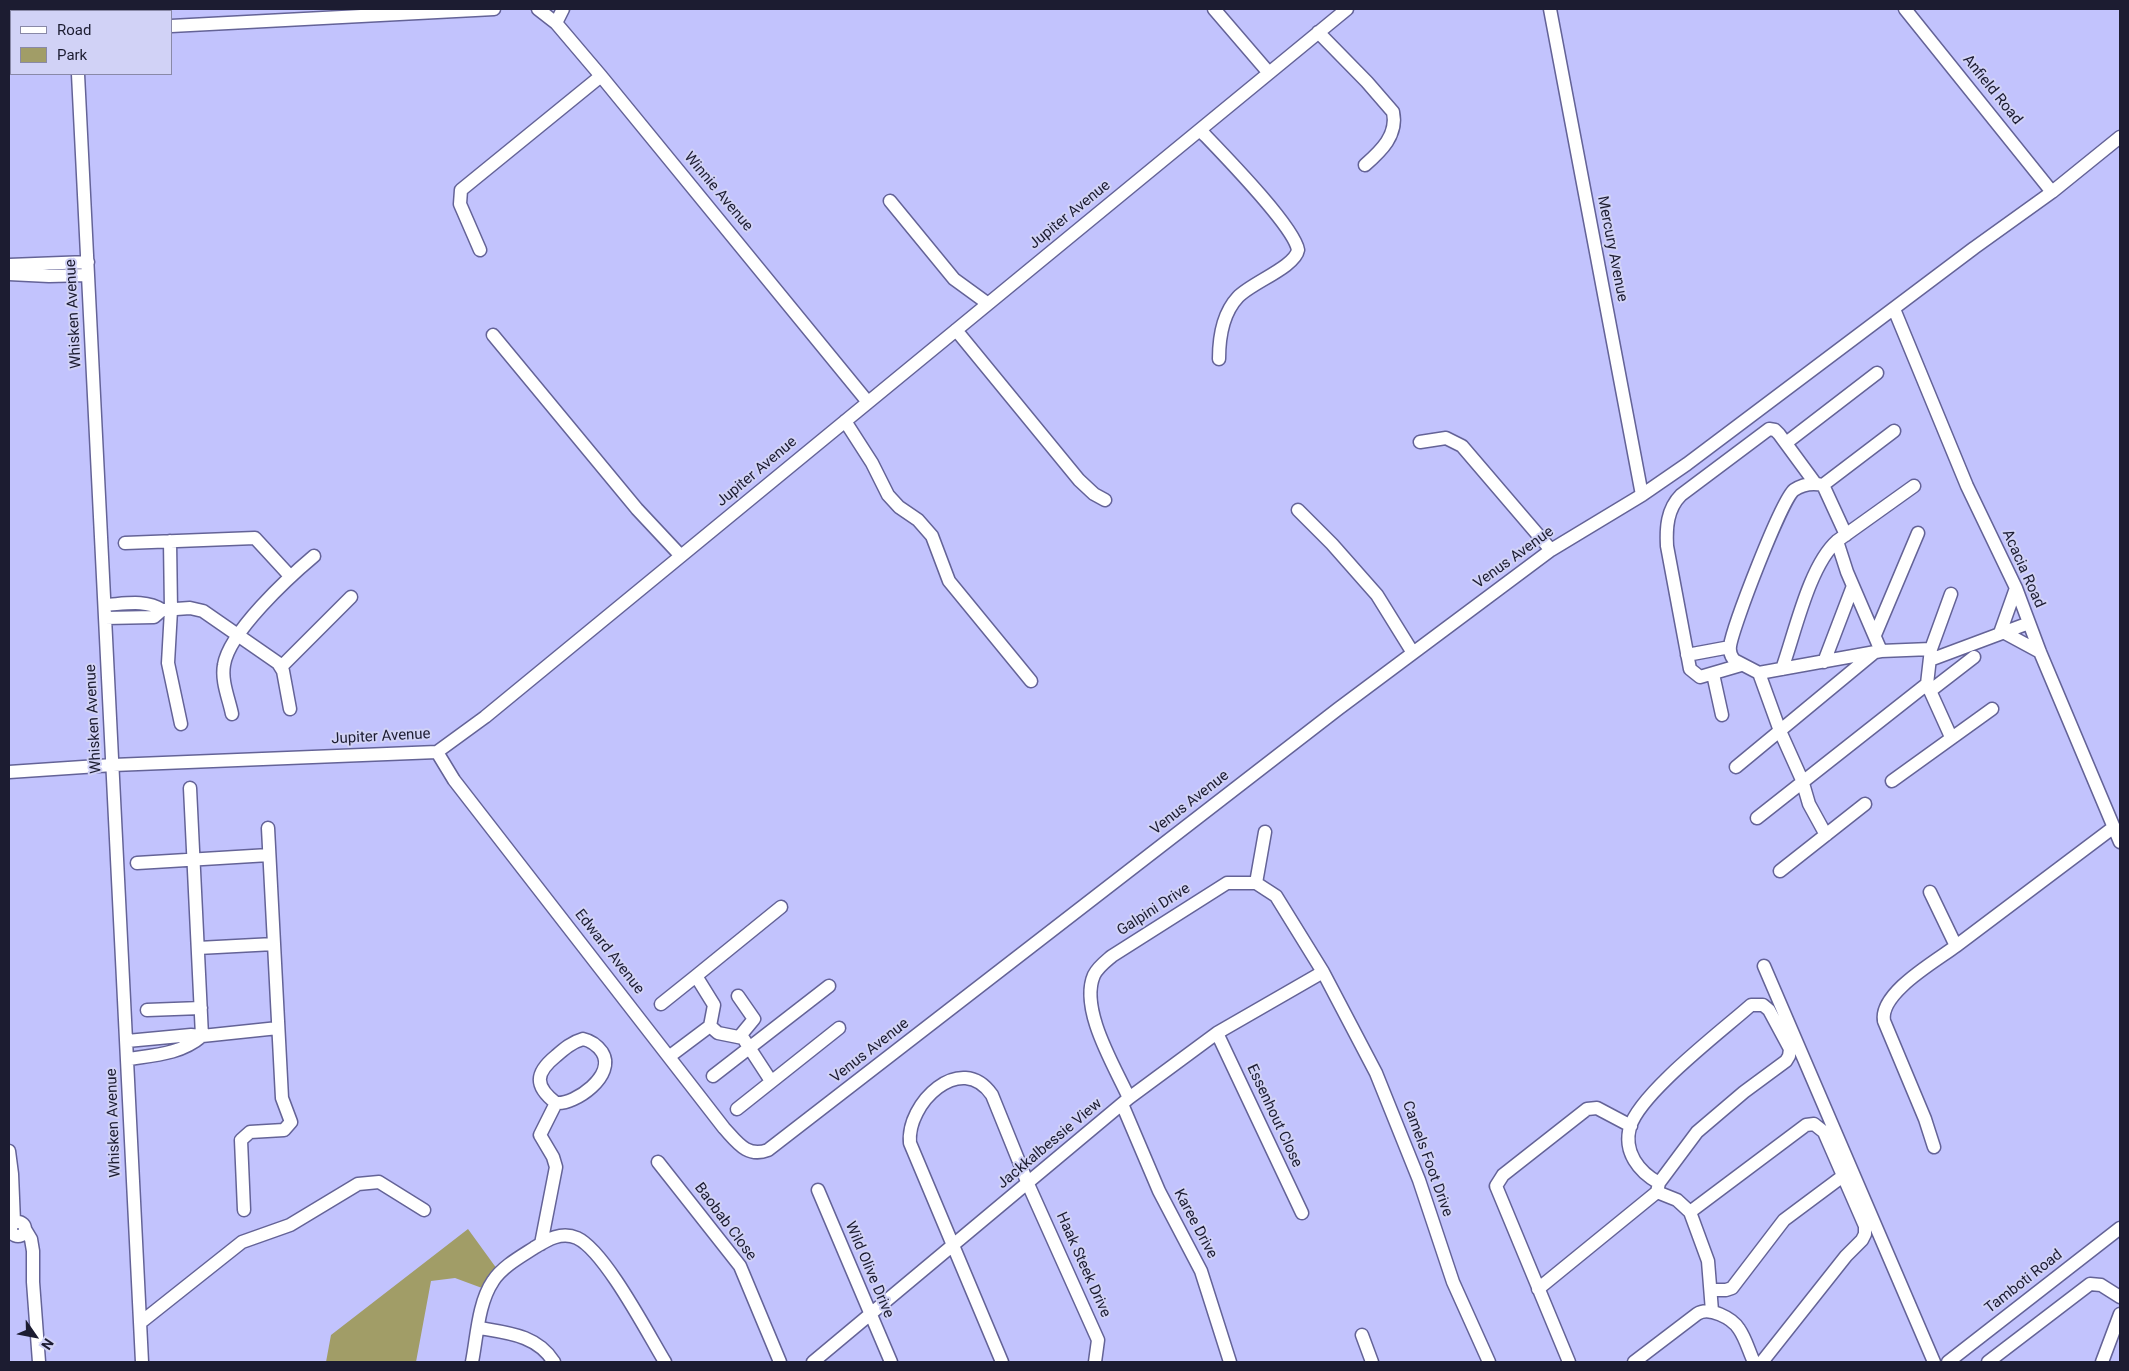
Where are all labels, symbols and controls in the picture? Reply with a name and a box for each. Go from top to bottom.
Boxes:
legend [10,10,172,75]
text: Road [57,21,91,39]
text: Park [57,46,87,64]
street label: Anfield Road [1958,51,2026,129]
street label: Winnie Avenue [680,149,756,235]
street label: Jupiter Avenue [1026,177,1114,253]
street label: Mercury Avenue [1593,195,1631,303]
street label: Whisken Avenue [62,259,86,369]
street label: Jupiter Avenue [713,433,801,511]
street label: Venus Avenue [1471,523,1557,593]
street label: Acacia Road [1998,527,2048,611]
street label: Whisken Avenue [82,664,106,774]
street label: Jupiter Avenue [331,725,431,749]
street label: Venus Avenue [1147,767,1233,839]
street label: Galpini Drive [1114,880,1194,940]
street label: Edward Avenue [570,906,648,998]
street label: Venus Avenue [827,1015,913,1087]
street label: Essenhout Close [1242,1062,1306,1170]
street label: Whisken Avenue [103,1068,125,1178]
street label: Jackkalbessie View [994,1095,1106,1193]
street label: Camels Foot Drive [1398,1099,1456,1219]
street label: Baobab Close [690,1180,760,1264]
street label: Karee Drive [1169,1186,1221,1262]
street label: Haak Steek Drive [1052,1210,1114,1320]
street label: Wild Olive Drive [841,1219,897,1321]
street label: Tamboti Road [1982,1246,2066,1318]
north arrow [10,1311,60,1361]
text: N [38,1336,57,1353]

